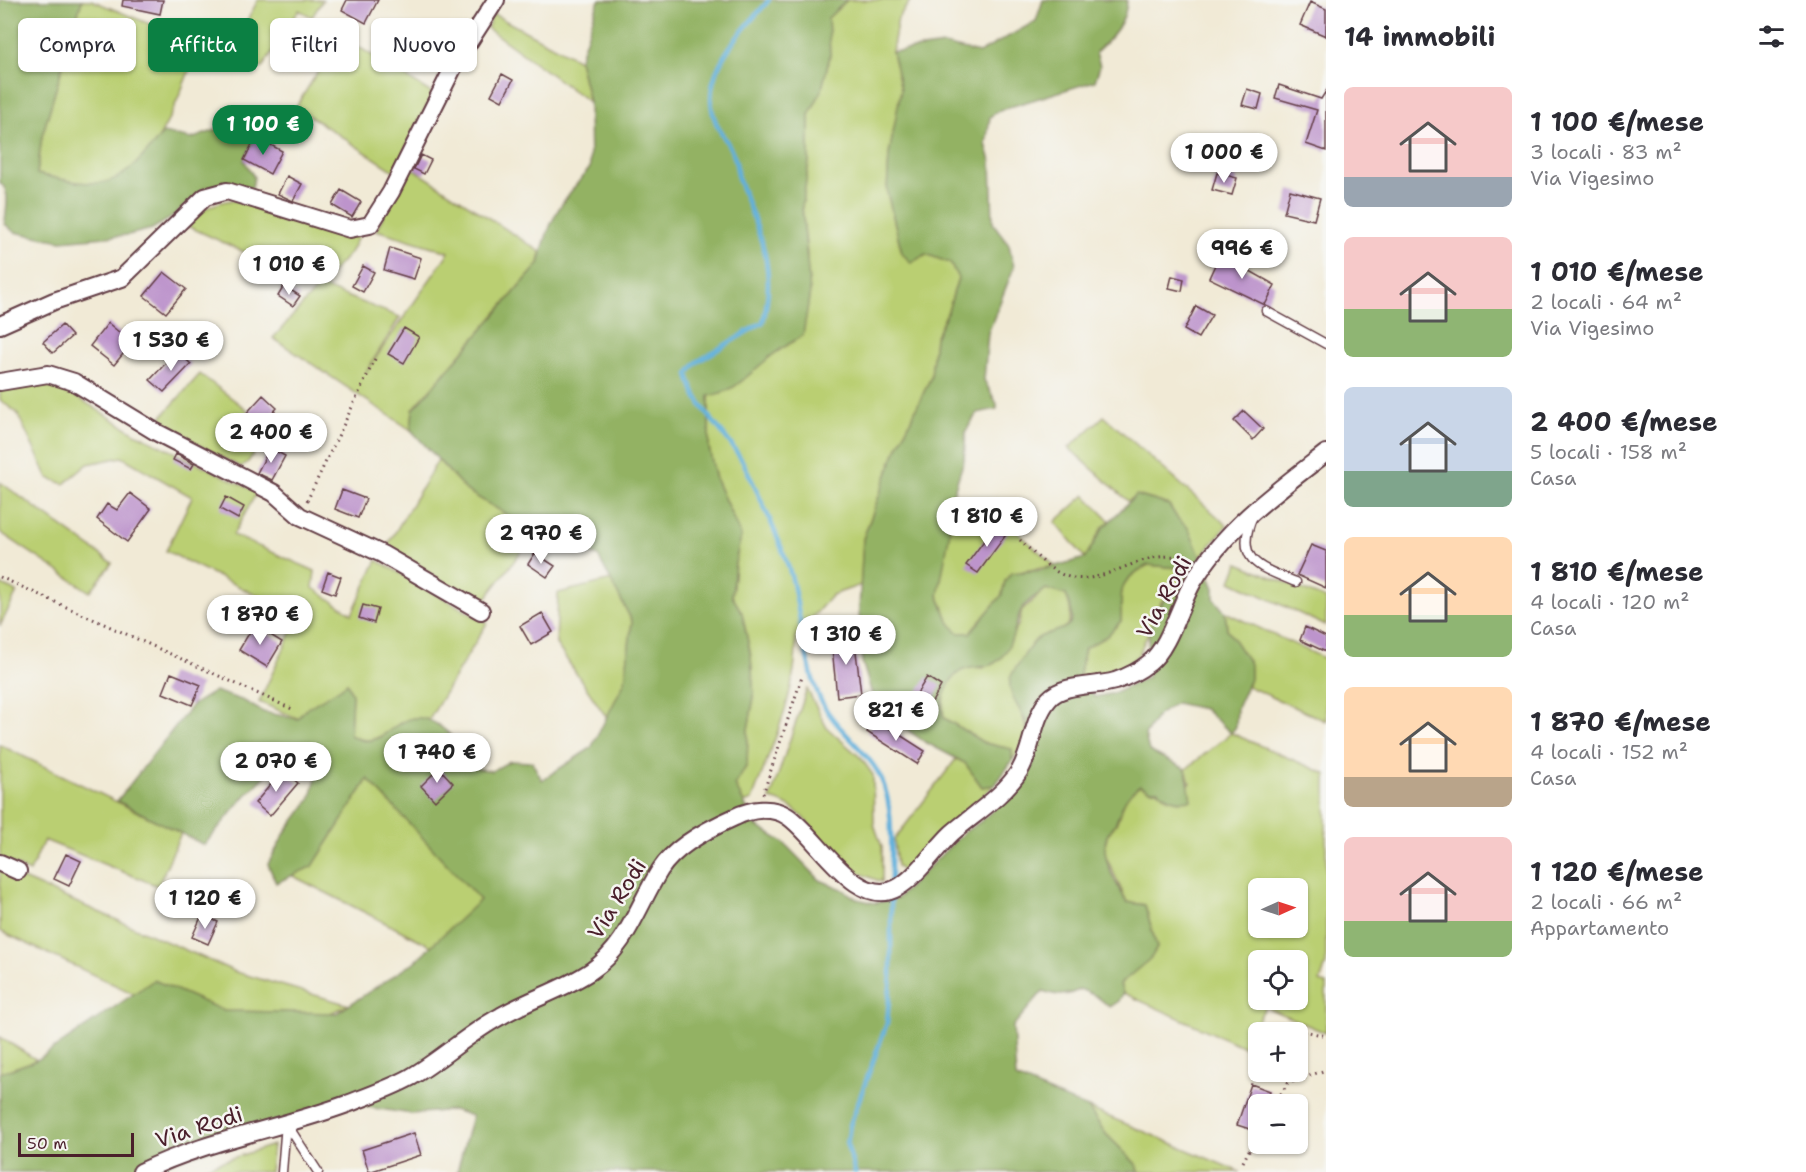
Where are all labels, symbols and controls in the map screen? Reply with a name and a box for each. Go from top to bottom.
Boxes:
chip: Compra [18,18,136,72]
chip: Affitta [148,18,258,72]
chip: Filtri [270,18,359,72]
chip: Nuovo [371,18,477,72]
text: 14 immobili [1344,19,1495,54]
icon: filters [1755,20,1788,53]
text: 1 100 €/mese [1530,104,1704,139]
pin: 1 100 € [208,105,318,156]
text: 1 100 € [226,111,300,137]
icon: home [1392,111,1464,183]
pin: 1 000 € [1169,133,1279,184]
text: 1 000 € [1185,139,1263,165]
text: 3 locali · 83 m² [1530,139,1682,165]
text: Via Vigesimo [1530,165,1654,191]
pin: 996 € [1200,229,1284,280]
text: 996 € [1211,235,1273,261]
pin: 1 010 € [234,245,344,296]
text: 1 010 € [253,251,325,277]
text: 1 010 €/mese [1530,254,1704,289]
icon: home [1392,261,1464,333]
text: 2 locali · 64 m² [1530,289,1682,315]
text: Via Vigesimo [1530,315,1654,341]
pin: 1 530 € [116,321,226,372]
text: 1 530 € [133,327,209,353]
text: 2 400 €/mese [1530,404,1718,439]
icon: home [1392,411,1464,483]
pin: 2 400 € [216,413,326,464]
text: 2 400 € [229,419,313,445]
text: 5 locali · 158 m² [1530,439,1687,465]
text: Casa [1530,465,1576,491]
pin: 1 810 € [932,497,1042,548]
text: 1 810 € [951,503,1023,529]
pin: 2 970 € [486,514,596,565]
text: 2 970 € [499,520,583,546]
street label: Via Rodi [1130,551,1198,643]
text: 1 810 €/mese [1530,554,1704,589]
icon: home [1392,561,1464,633]
text: 4 locali · 120 m² [1530,589,1689,615]
pin: 1 870 € [205,595,315,646]
text: 1 870 € [221,601,299,627]
pin: 1 310 € [791,615,901,666]
text: Casa [1530,615,1576,641]
text: 1 310 € [810,621,882,647]
pin: 821 € [854,691,938,742]
text: 821 € [868,697,924,723]
text: 1 870 €/mese [1530,704,1711,739]
icon: home [1392,711,1464,783]
pin: 1 740 € [382,733,492,784]
text: 1 740 € [398,739,476,765]
text: 4 locali · 152 m² [1530,739,1688,765]
pin: 2 070 € [221,742,331,793]
text: 2 070 € [234,748,318,774]
text: Casa [1530,765,1576,791]
street label: Via Rodi [581,853,653,945]
text: 1 120 €/mese [1530,854,1704,889]
icon: home [1392,861,1464,933]
north arrow [1248,878,1308,938]
map controls [1248,878,1308,1154]
pin: 1 120 € [150,879,260,930]
text: 1 120 € [169,885,241,911]
text: 2 locali · 66 m² [1530,889,1682,915]
text: Appartamento [1530,915,1669,941]
button: locate [1248,950,1308,1010]
button: + [1248,1022,1308,1082]
button: − [1248,1094,1308,1154]
street label: Via Rodi [152,1099,246,1155]
scale bar [18,1130,134,1158]
text: 50 m [27,1133,67,1154]

